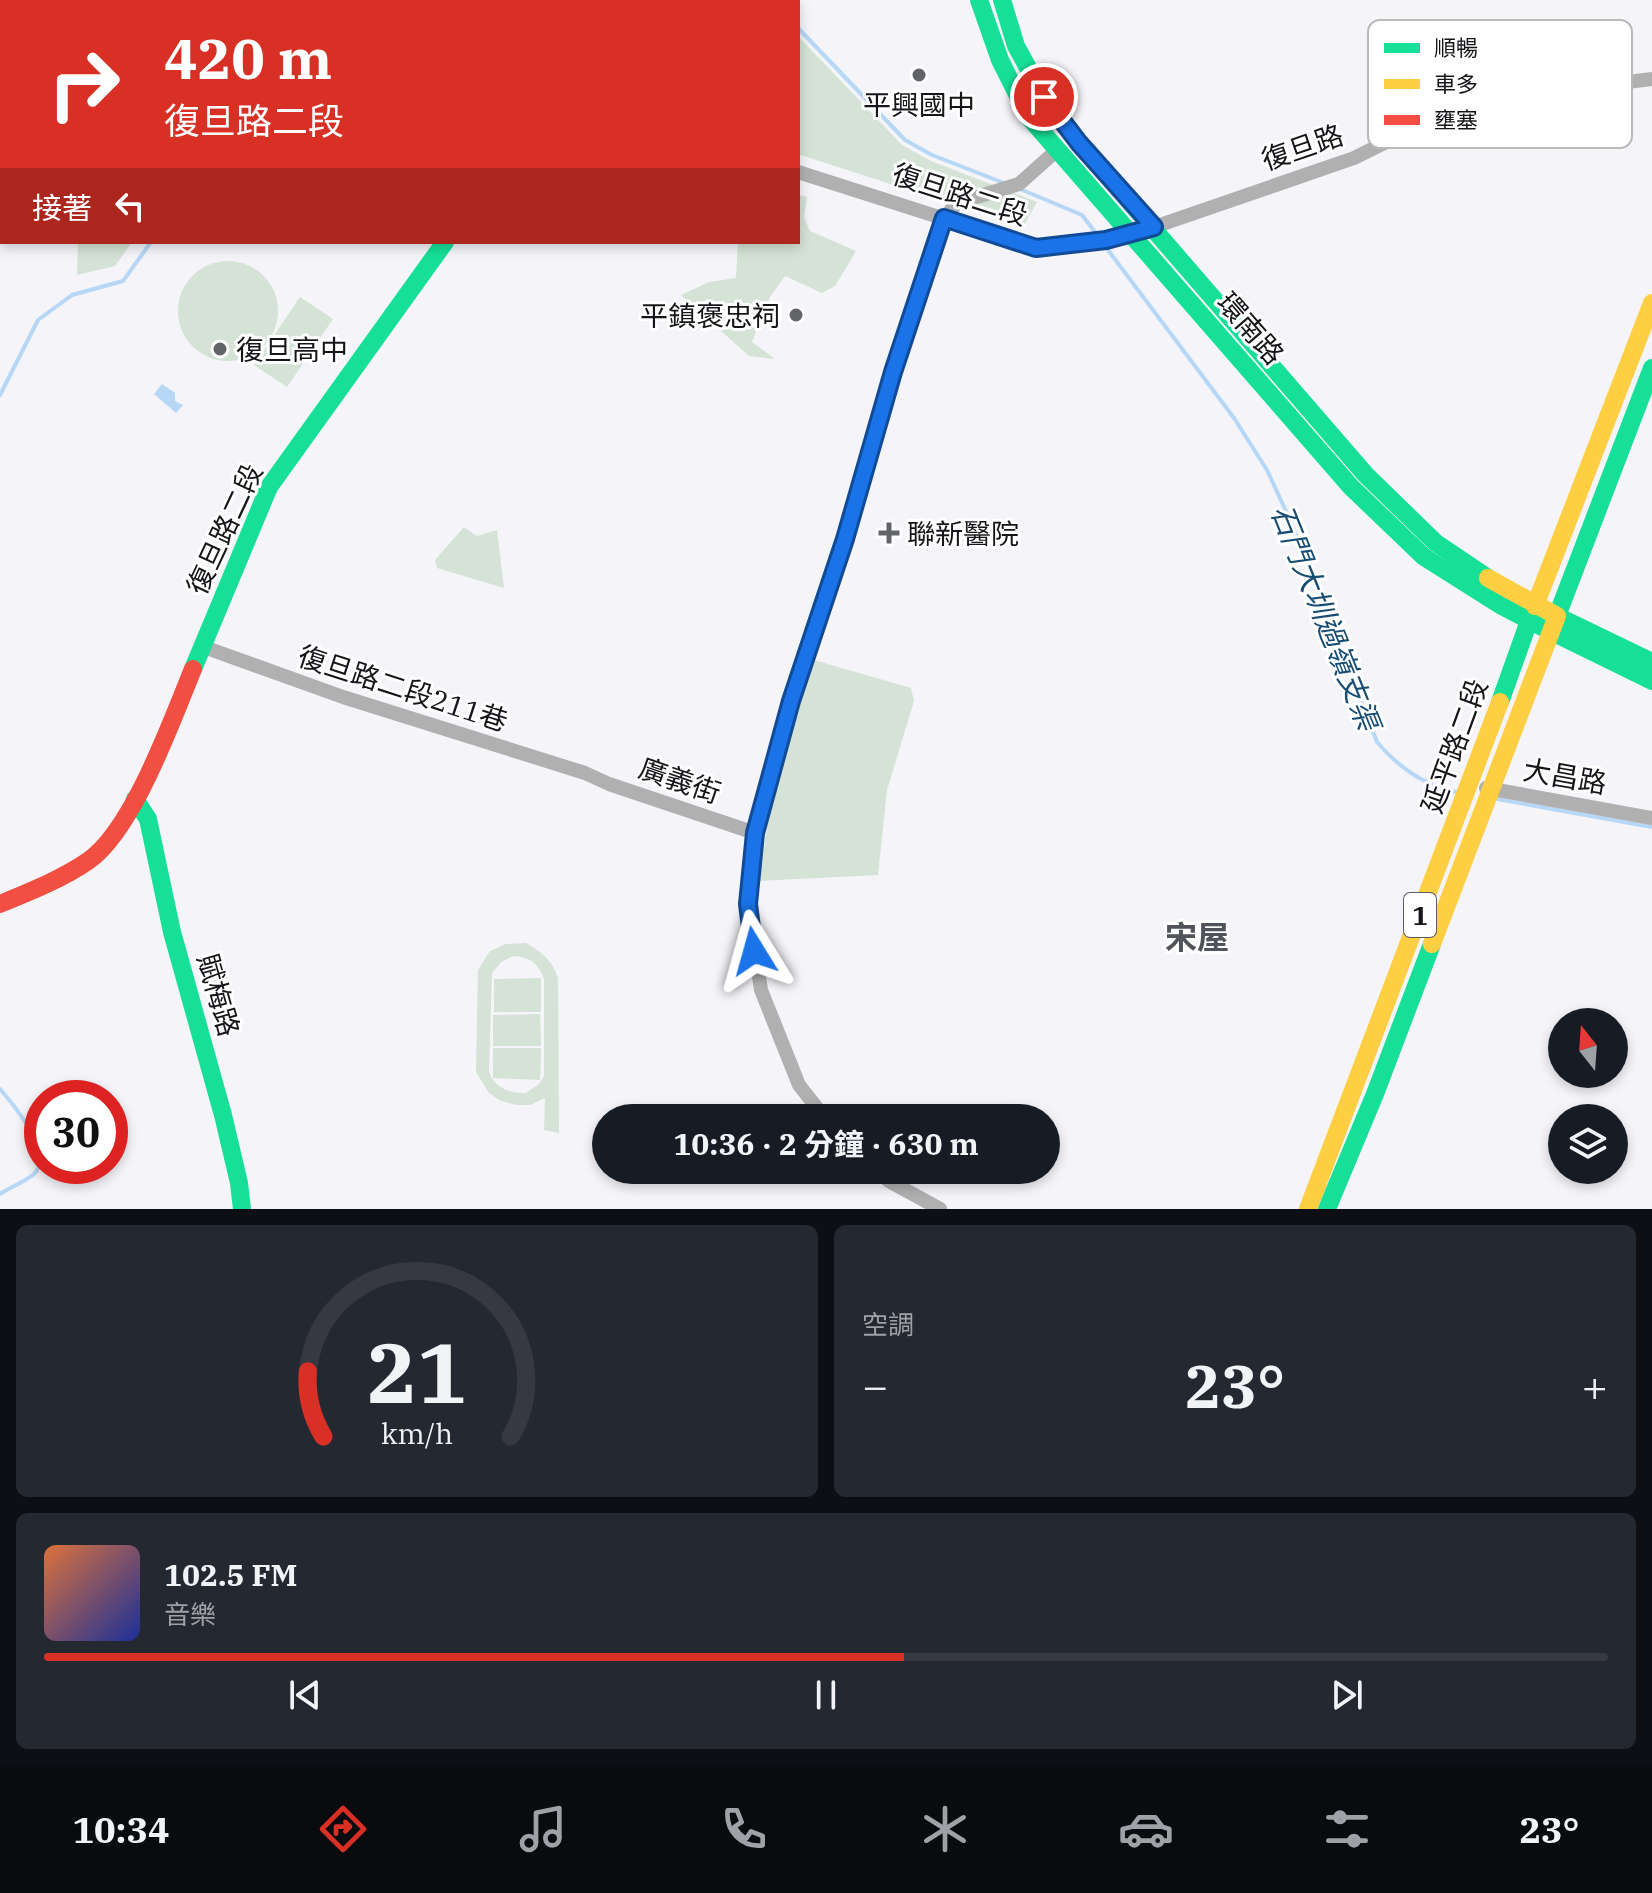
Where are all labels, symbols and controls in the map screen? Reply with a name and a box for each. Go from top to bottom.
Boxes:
legend [1368,20,1632,148]
text: 420 m [164,22,332,94]
icon: right [32,32,136,136]
text: 順暢 [1434,33,1478,62]
pin [1010,63,1078,131]
marker: 平興國中 [910,66,928,84]
text: 車多 [1434,69,1478,98]
icon: arrive [1022,75,1066,119]
place label: 平興國中 [863,86,975,123]
text: 復旦路二段 [164,97,344,144]
text: 壅塞 [1434,105,1478,134]
street label: 復旦路 [1256,116,1348,178]
street label: 復旦路二段 [888,155,1032,233]
icon: left [108,184,152,228]
text: 接著 [32,188,92,227]
street label: 環南路 [1209,284,1293,372]
place label: 平鎮褒忠祠 [640,297,780,334]
marker: 平鎮褒忠祠 [787,306,805,324]
place label: 復旦高中 [236,331,348,368]
marker: 復旦高中 [211,340,229,358]
street label: 復旦路二段 [178,458,270,600]
water label: 石門大圳過嶺支渠 [1263,498,1391,739]
place label: 聯新醫院 [907,515,1019,552]
marker: 聯新醫院 [878,522,900,544]
street label: 復旦路二段211巷 [293,637,513,739]
street label: 延平路二段 [1413,674,1495,818]
street label: 廣義街 [634,749,726,811]
street label: 大昌路 [1520,750,1610,802]
road number: 1 [1404,893,1436,937]
position arrow [712,909,796,993]
district label: 宋屋 [1165,916,1229,958]
street label: 賦梅路 [190,950,248,1040]
north arrow [1548,1008,1628,1088]
map controls [1548,1008,1628,1184]
speed limit sign: 30 [24,1080,128,1184]
button: layers [1548,1104,1628,1184]
text: 10:36 · 2 分鐘 · 630 m [673,1124,979,1163]
text: 空調 [862,1307,914,1341]
text: 21 [367,1318,467,1426]
text: 23° [1185,1346,1285,1425]
text: − [862,1357,888,1414]
text: + [1582,1357,1608,1414]
text: km/h [381,1415,453,1452]
text: 102.5 FM [164,1555,297,1594]
text: 音樂 [164,1597,216,1631]
icon: previous [283,1673,327,1717]
icon: pause [804,1673,848,1717]
icon: next [1325,1673,1369,1717]
icon: directions [315,1801,371,1857]
icon: music [515,1801,571,1857]
icon: phone [716,1801,772,1857]
icon: climate [917,1801,973,1857]
icon: car [1118,1801,1174,1857]
icon: filters [1319,1801,1375,1857]
text: 10:34 [72,1806,170,1853]
text: 23° [1519,1806,1580,1853]

